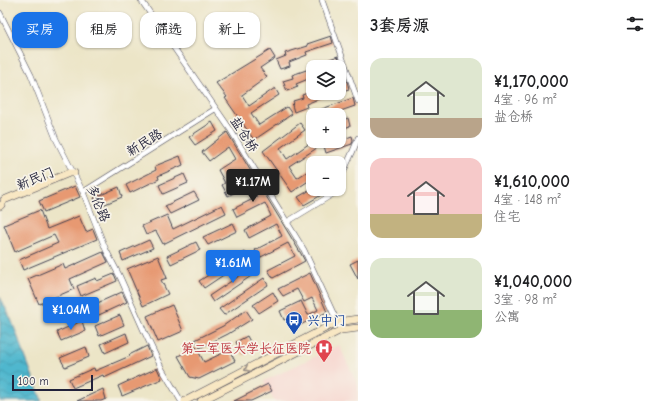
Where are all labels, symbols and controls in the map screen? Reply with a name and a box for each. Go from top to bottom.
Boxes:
chip: 买房 [12,12,68,48]
chip: 租房 [76,12,132,48]
chip: 筛选 [140,12,196,48]
chip: 新上 [204,12,260,48]
icon: filters [624,13,646,35]
text: 3套房源 [370,16,429,35]
map controls [306,60,346,196]
button: layers [306,60,346,100]
text: ¥1,170,000 [494,72,569,91]
icon: home [402,74,450,122]
text: 4室 · 96 m² [494,92,557,107]
button: + [306,108,346,148]
text: 盐仓桥 [494,109,533,124]
street label: 盐仓桥 [228,114,261,155]
street label: 新民路 [124,126,165,159]
button: − [306,156,346,196]
street label: 新民门 [14,164,56,193]
pin: ¥1.17M [220,169,286,203]
text: ¥1,610,000 [494,172,570,191]
text: ¥1.17M [235,174,271,189]
icon: home [402,174,450,222]
street label: 多伦路 [84,182,113,224]
text: 4室 · 148 m² [494,192,561,207]
text: 住宅 [494,209,520,224]
pin: ¥1.61M [200,250,266,284]
text: ¥1.61M [215,255,251,270]
text: ¥1,040,000 [494,272,572,291]
icon: home [402,274,450,322]
text: 3室 · 98 m² [494,292,556,307]
pin: ¥1.04M [38,297,104,331]
text: ¥1.04M [52,302,90,317]
text: 公寓 [494,309,520,324]
bus stop icon: 兴中门 [284,310,304,335]
place label: 兴中门 [307,313,346,328]
hospital icon: 第二军医大学长征医院 [314,338,334,363]
place label: 第二军医大学长征医院 [181,341,311,356]
one-way arrow [243,364,251,372]
scale bar [12,373,93,392]
text: 100 m [18,375,49,388]

